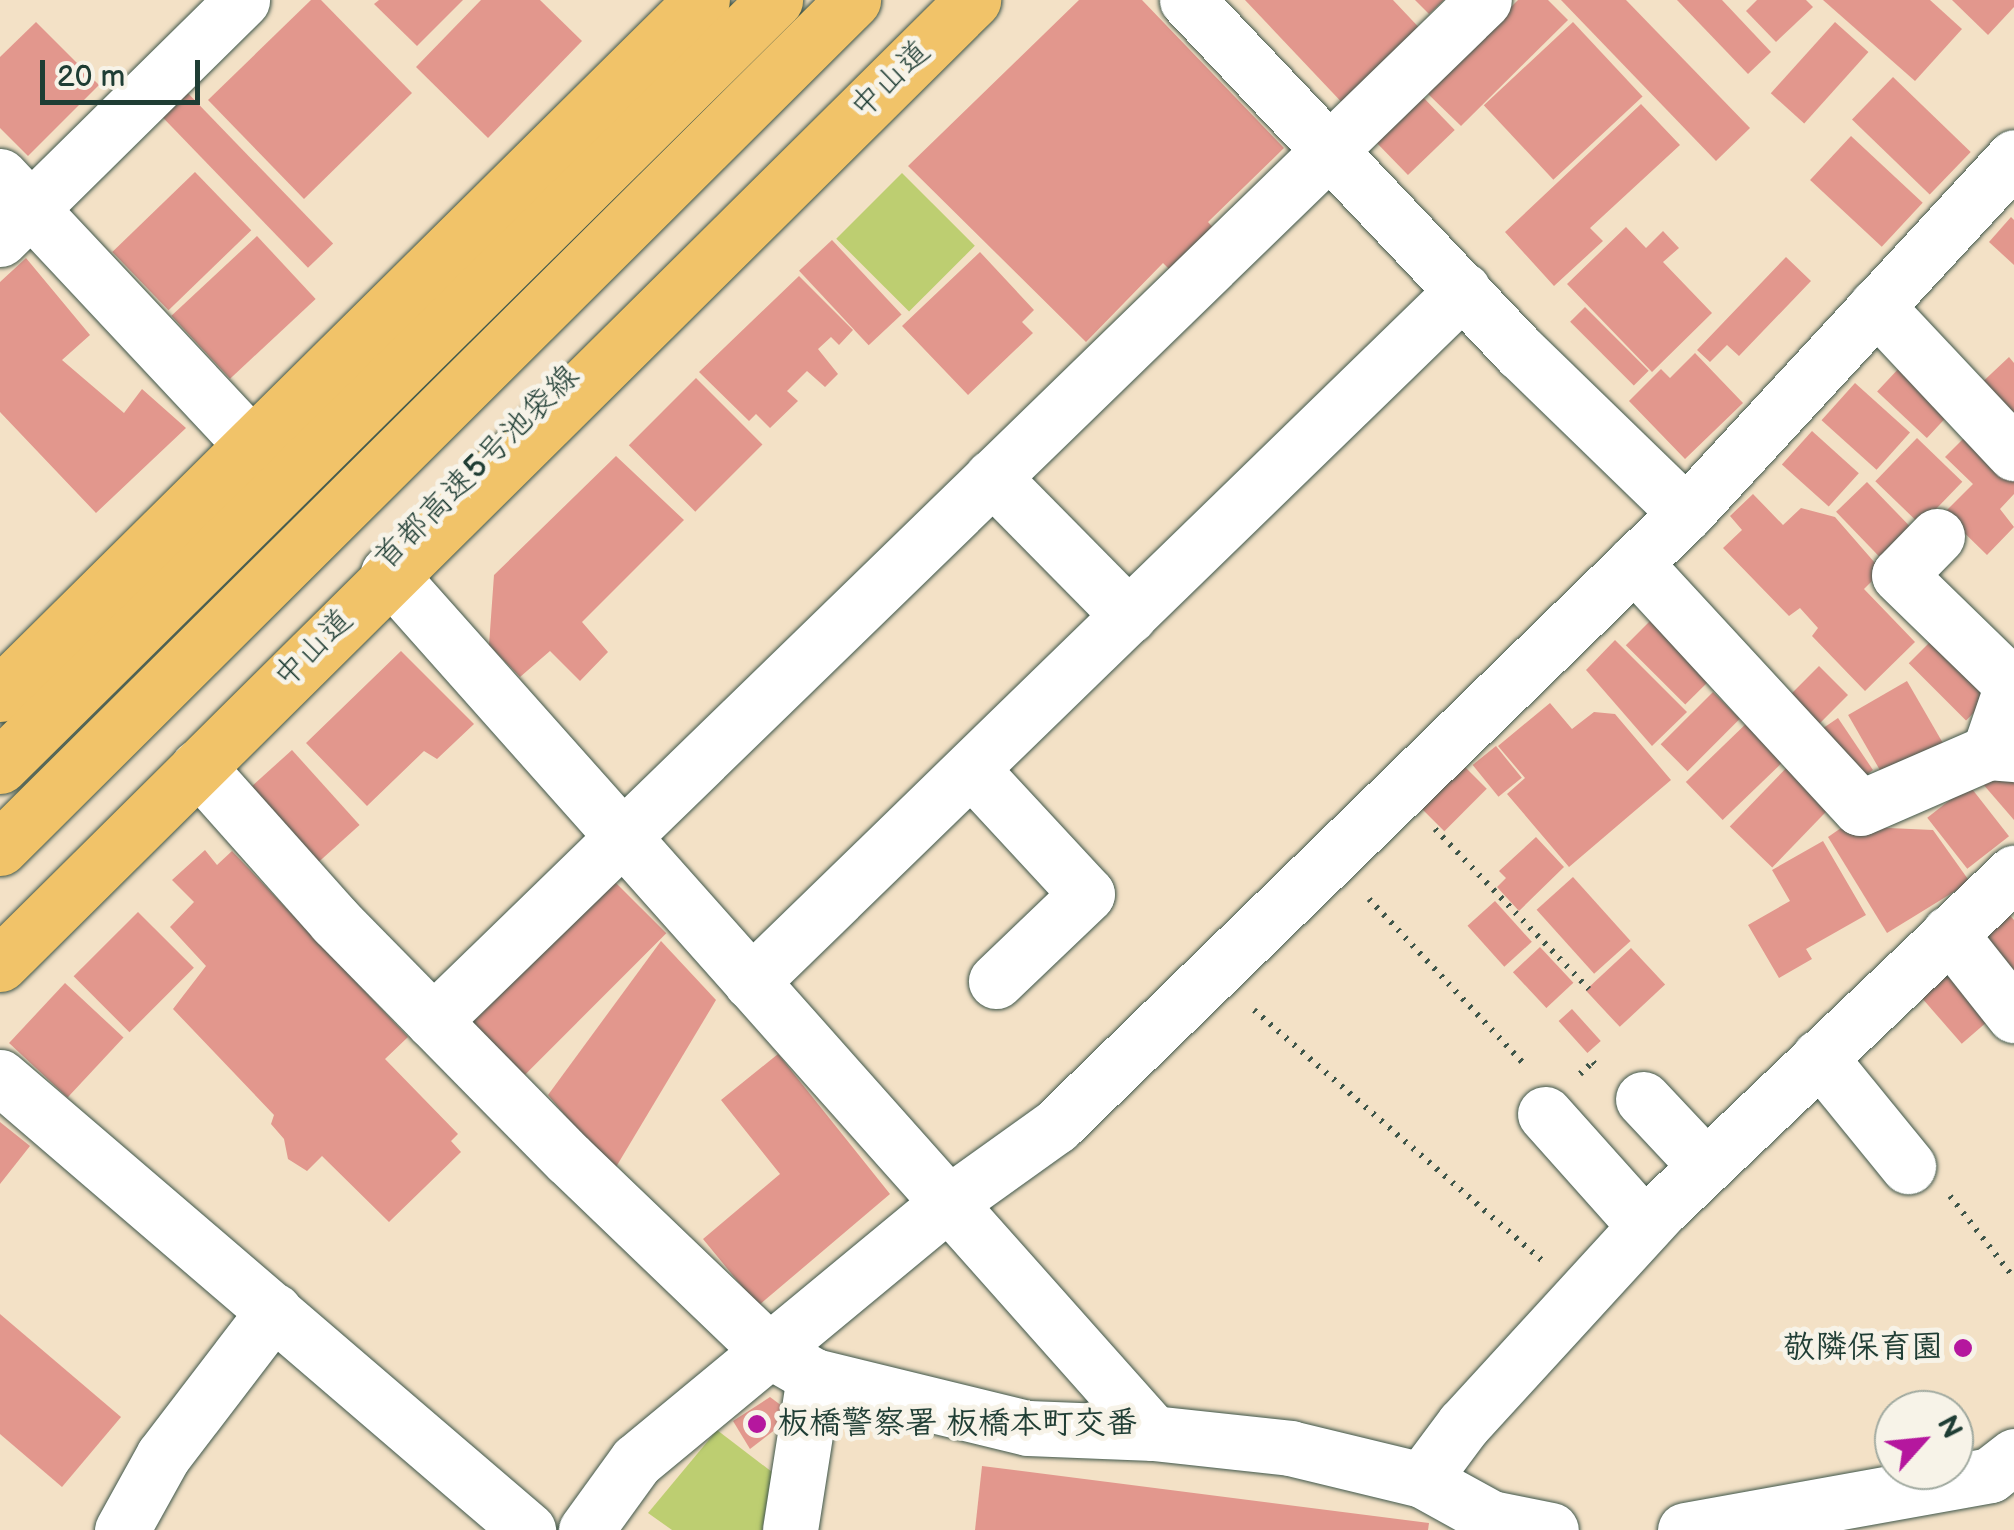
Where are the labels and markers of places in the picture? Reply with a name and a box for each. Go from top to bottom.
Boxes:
place label: 敬隣保育園 [1783,1329,1943,1367]
marker: 敬隣保育園 [1952,1337,1974,1359]
place label: 板橋警察署 板橋本町交番 [777,1405,1138,1443]
marker: 板橋警察署 板橋本町交番 [746,1413,768,1435]

